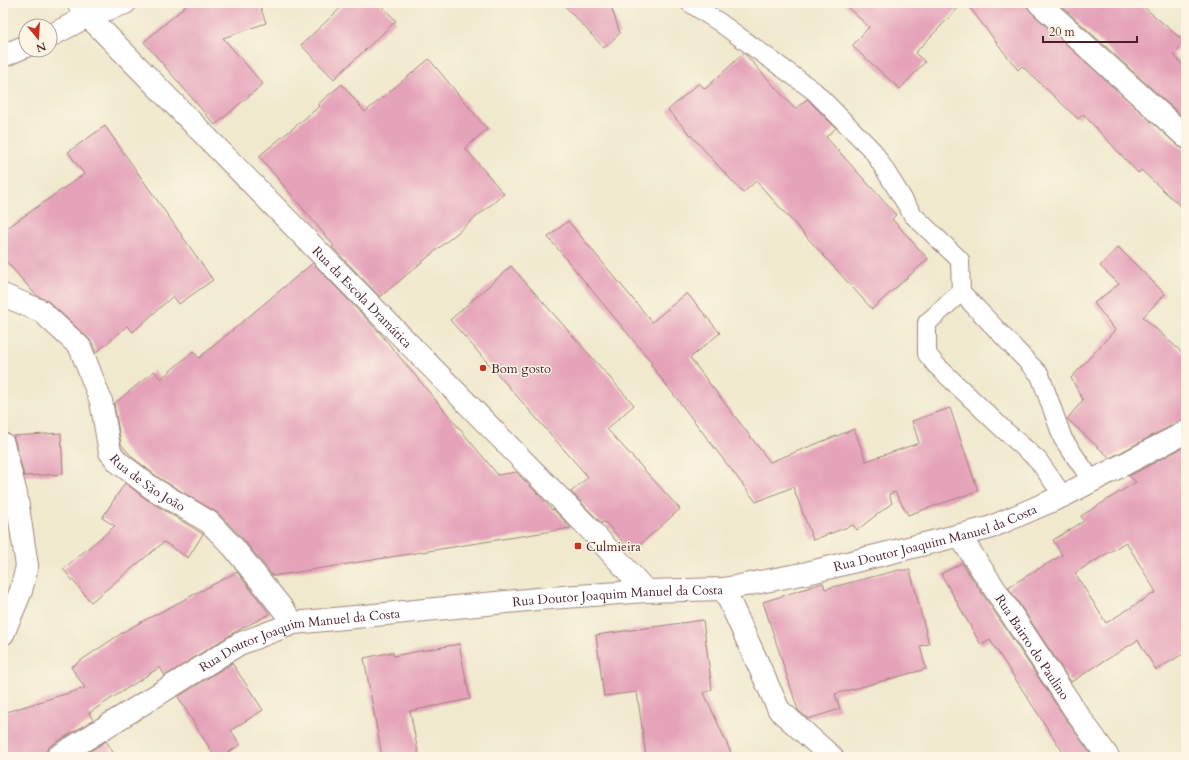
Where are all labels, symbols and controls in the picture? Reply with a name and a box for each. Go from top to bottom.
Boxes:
north arrow [18,18,58,58]
scale bar [1043,18,1137,44]
text: 20 m [1049,24,1076,40]
text: N [34,38,48,56]
street label: Rua da Escola Dramática [308,242,416,352]
place label: Bom gosto [491,360,551,378]
marker: Bom gosto [478,363,488,373]
street label: Rua de São João [105,451,188,516]
street label: Rua Doutor Joaquim Manuel da Costa [832,500,1040,576]
place label: Culmieira [586,538,641,556]
marker: Culmieira [573,541,583,551]
street label: Rua Doutor Joaquim Manuel da Costa [512,581,724,611]
street label: Rua Bairro do Paulino [991,591,1073,703]
street label: Rua Doutor Joaquim Manuel da Costa [196,605,401,677]

